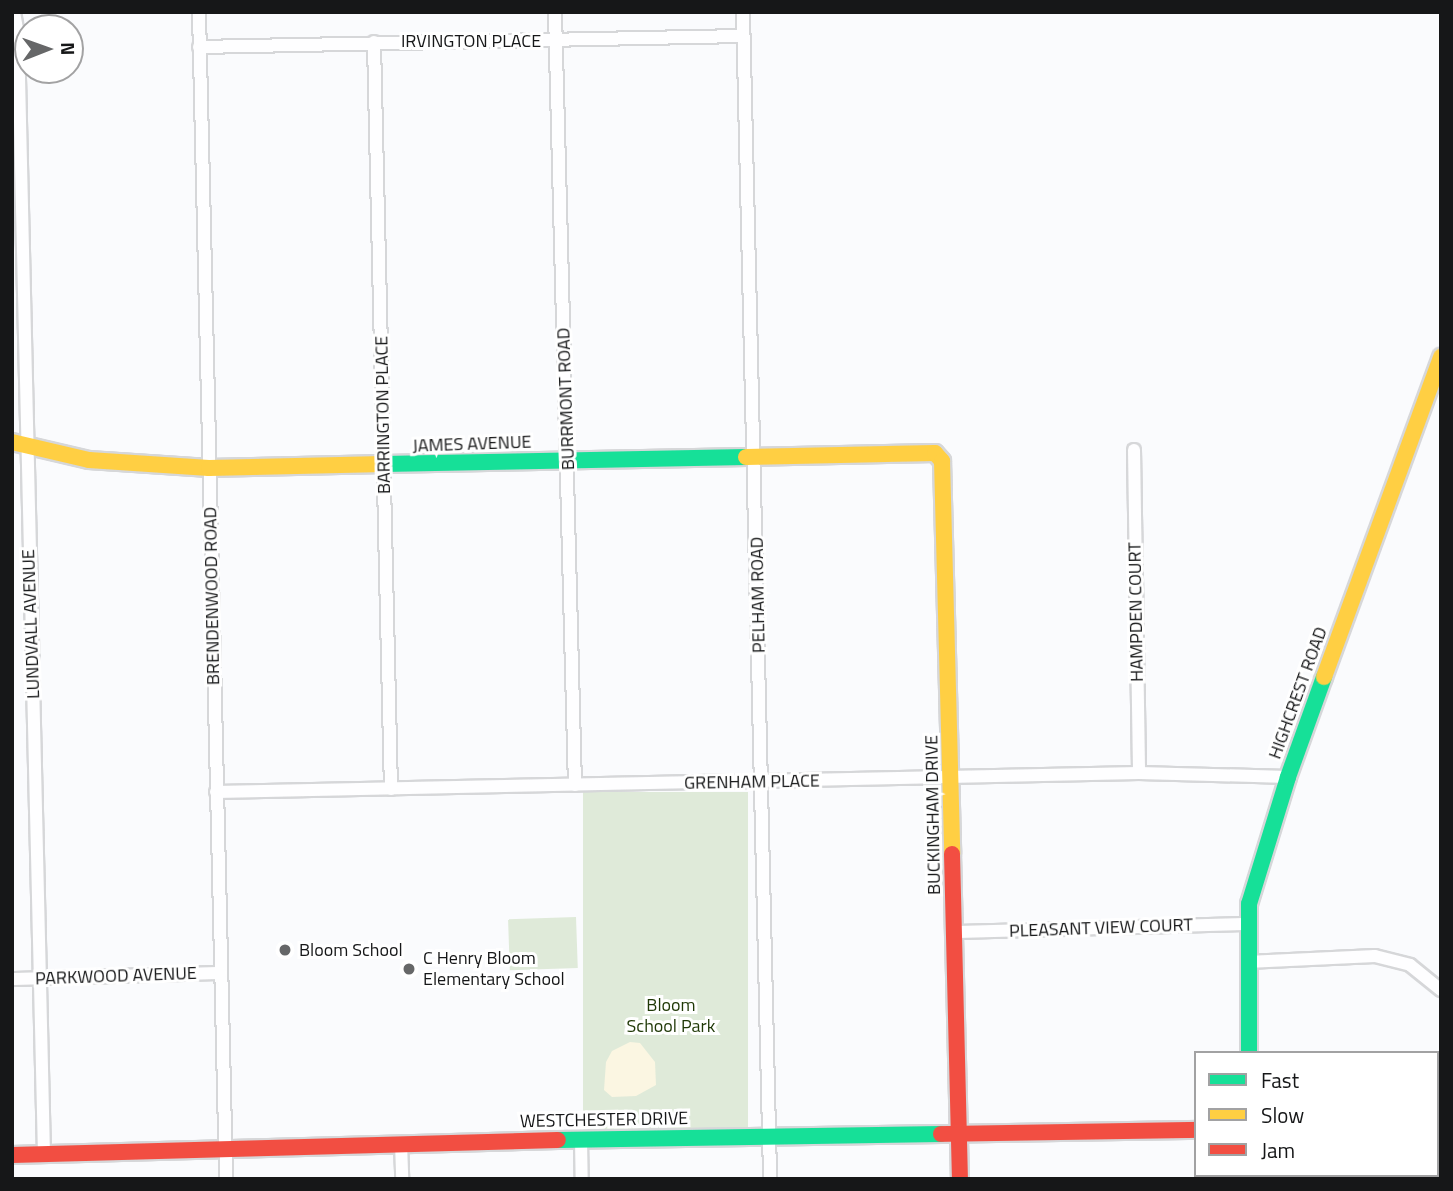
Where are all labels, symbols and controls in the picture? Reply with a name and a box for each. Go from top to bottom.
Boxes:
north arrow [14,14,84,84]
street label: IRVINGTON PLACE [401,30,541,52]
text: N [54,42,83,55]
street label: BURRMONT ROAD [553,327,579,471]
street label: BARRINGTON PLACE [371,336,395,494]
street label: JAMES AVENUE [412,431,532,457]
street label: BRENDENWOOD ROAD [200,507,224,685]
street label: PELHAM ROAD [746,537,770,653]
street label: HAMPDEN COURT [1124,542,1148,682]
street label: LUNDVALL AVENUE [18,549,44,699]
street label: HIGHCREST ROAD [1264,624,1332,762]
street label: BUCKINGHAM DRIVE [921,735,945,895]
street label: GRENHAM PLACE [684,770,820,794]
street label: PLEASANT VIEW COURT [1009,914,1193,942]
place label: Bloom School [299,939,403,961]
marker: Bloom School [277,942,293,958]
place label: C Henry Bloom Elementary School [423,948,565,990]
marker: C Henry Bloom Elementary School [401,961,417,977]
street label: PARKWOOD AVENUE [35,962,197,990]
park label: Bloom School Park [627,995,715,1038]
legend [1194,1051,1439,1177]
text: Fast [1261,1064,1299,1096]
text: Slow [1261,1099,1304,1131]
street label: WESTCHESTER DRIVE [520,1108,688,1132]
text: Jam [1261,1134,1295,1166]

